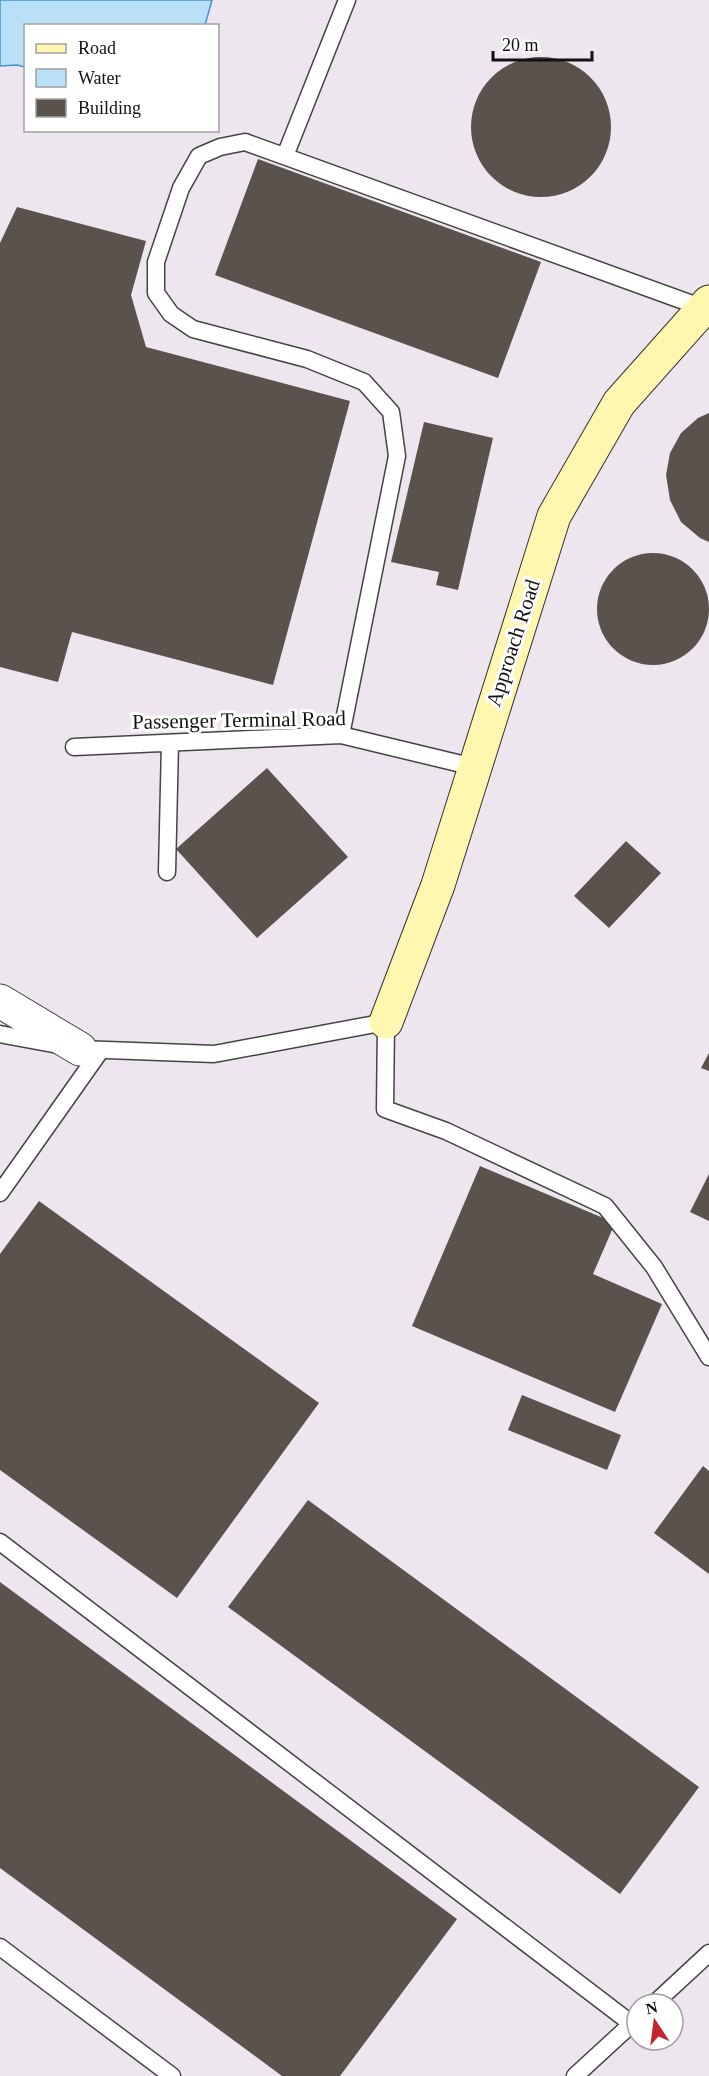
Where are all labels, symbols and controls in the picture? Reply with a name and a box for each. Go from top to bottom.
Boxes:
legend [24,24,219,132]
scale bar [493,24,592,62]
text: 20 m [502,35,539,55]
text: Road [78,38,116,58]
text: Water [78,68,121,88]
text: Building [78,98,141,118]
street label: Approach Road [481,576,545,710]
street label: Passenger Terminal Road [132,706,347,734]
north arrow [625,1992,685,2052]
text: N [644,1998,660,2017]

